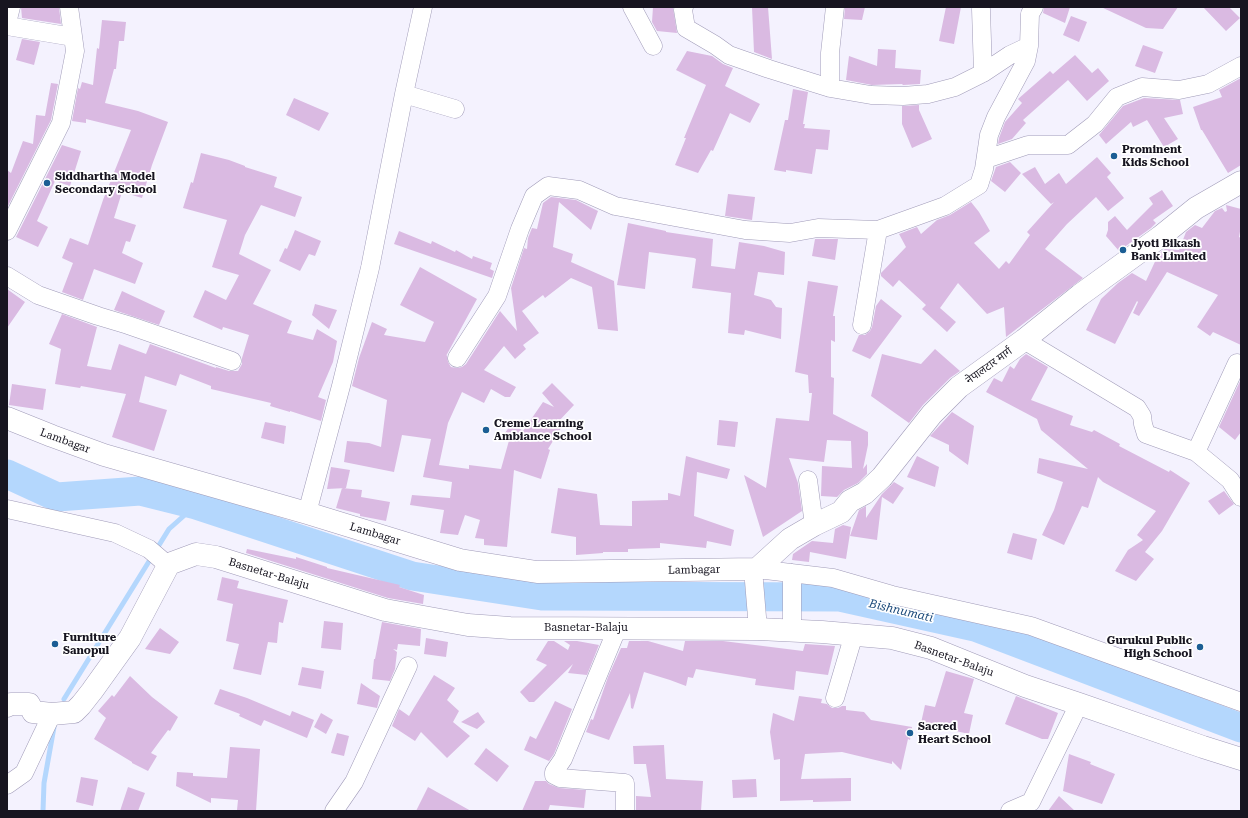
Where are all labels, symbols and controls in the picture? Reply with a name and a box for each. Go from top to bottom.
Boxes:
place label: Prominent Kids School [1122,143,1189,169]
marker: Prominent Kids School [1109,151,1119,161]
place label: Siddhartha Model Secondary School [55,170,156,196]
marker: Siddhartha Model Secondary School [42,178,52,188]
place label: Jyoti Bikash Bank Limited [1131,237,1206,263]
marker: Jyoti Bikash Bank Limited [1118,245,1128,255]
street label: नेपालटार मार्ग [963,345,1015,387]
place label: Creme Learning Ambiance School [494,417,592,443]
marker: Creme Learning Ambiance School [481,425,491,435]
street label: Lambagar [38,426,92,456]
street label: Lambagar [348,520,402,548]
street label: Basnetar-Balaju [227,555,311,593]
street label: Lambagar [668,563,720,577]
water label: Bishnumati [867,597,935,625]
street label: Basnetar-Balaju [544,621,628,635]
place label: Furniture Sanopul [63,631,116,657]
place label: Gurukul Public High School [1107,634,1192,660]
street label: Basnetar-Balaju [912,638,996,680]
marker: Furniture Sanopul [50,639,60,649]
marker: Gurukul Public High School [1195,642,1205,652]
place label: Sacred Heart School [918,720,991,746]
marker: Sacred Heart School [905,728,915,738]

